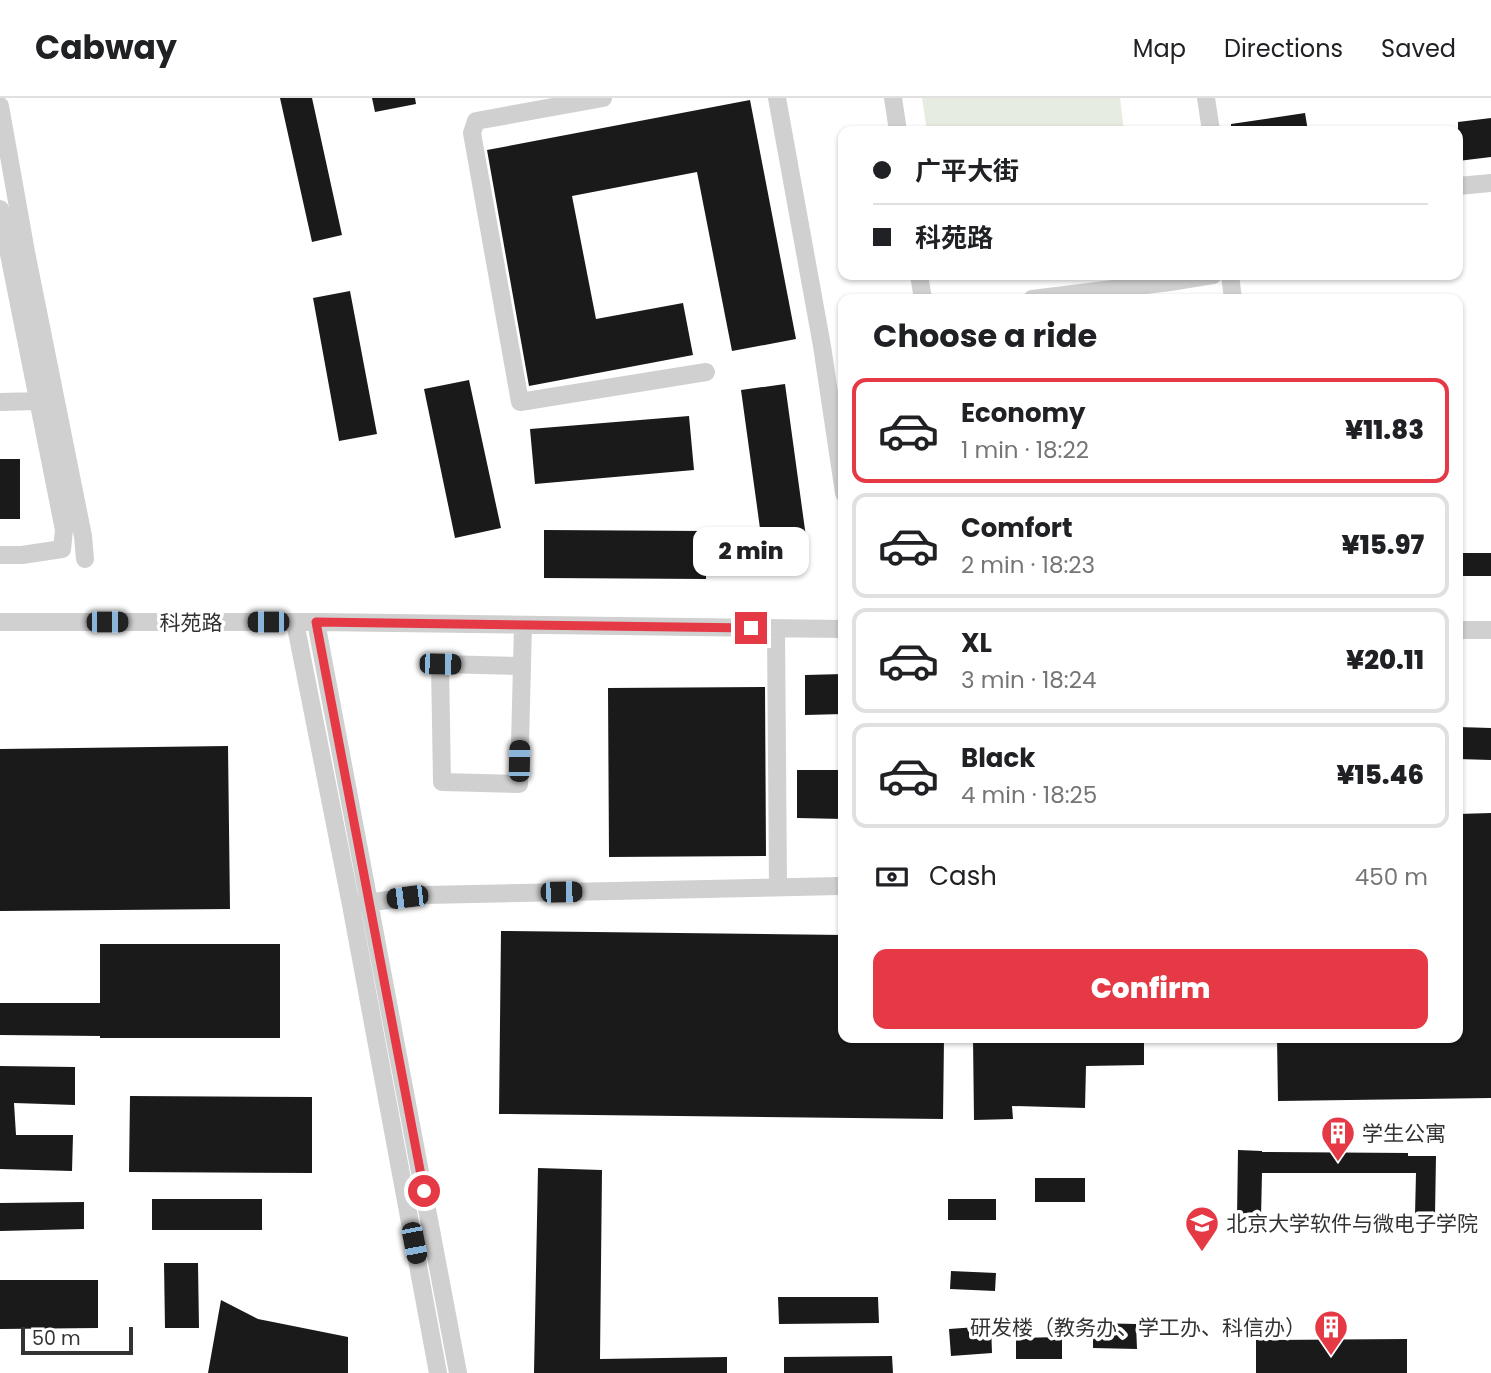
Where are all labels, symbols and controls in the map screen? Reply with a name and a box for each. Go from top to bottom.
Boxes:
text: Cabway [35,24,177,71]
text: Map [1133,32,1186,65]
text: Directions [1224,32,1343,65]
text: Saved [1381,32,1456,65]
text: 广平大街 [915,153,1019,189]
text: 科苑路 [915,220,993,256]
text: Choose a ride [873,313,1097,358]
text: Economy [961,395,1085,431]
icon: car [877,399,940,462]
text: ¥11.83 [1345,412,1424,448]
text: 1 min · 18:22 [961,434,1089,466]
text: Comfort [961,510,1073,546]
icon: car [877,514,940,577]
callout: 2 min [693,526,809,575]
text: ¥15.97 [1342,527,1424,563]
text: 2 min [719,535,783,567]
text: 2 min · 18:23 [961,549,1095,581]
street label: 科苑路 [160,608,223,637]
car [87,612,129,633]
car [248,612,290,633]
route end [735,612,767,644]
text: XL [961,625,992,661]
icon: car [877,629,940,692]
text: ¥20.11 [1346,642,1424,678]
car [419,653,462,675]
text: 3 min · 18:24 [961,664,1096,696]
car [509,740,530,782]
text: Black [961,740,1035,776]
icon: car [877,744,940,807]
text: ¥15.46 [1336,757,1424,793]
text: 4 min · 18:25 [961,779,1097,811]
icon: cash [873,858,911,896]
text: Cash [929,858,997,894]
text: 450 m [1355,861,1428,893]
car [540,881,583,903]
car [385,884,430,910]
button: Confirm [873,949,1428,1029]
building icon: 学生公寓 [1319,1114,1357,1163]
place label: 学生公寓 [1362,1119,1446,1148]
route start [408,1175,440,1207]
school or university icon: 北京大学软件与微电子学院 [1183,1204,1221,1253]
place label: 北京大学软件与微电子学院 [1226,1209,1478,1238]
car [400,1220,429,1266]
building icon: 研发楼（教务办、学工办、科信办） [1312,1308,1350,1357]
place label: 研发楼（教务办、学工办、科信办） [970,1313,1306,1342]
scale bar [21,1324,133,1356]
text: 50 m [32,1325,81,1352]

